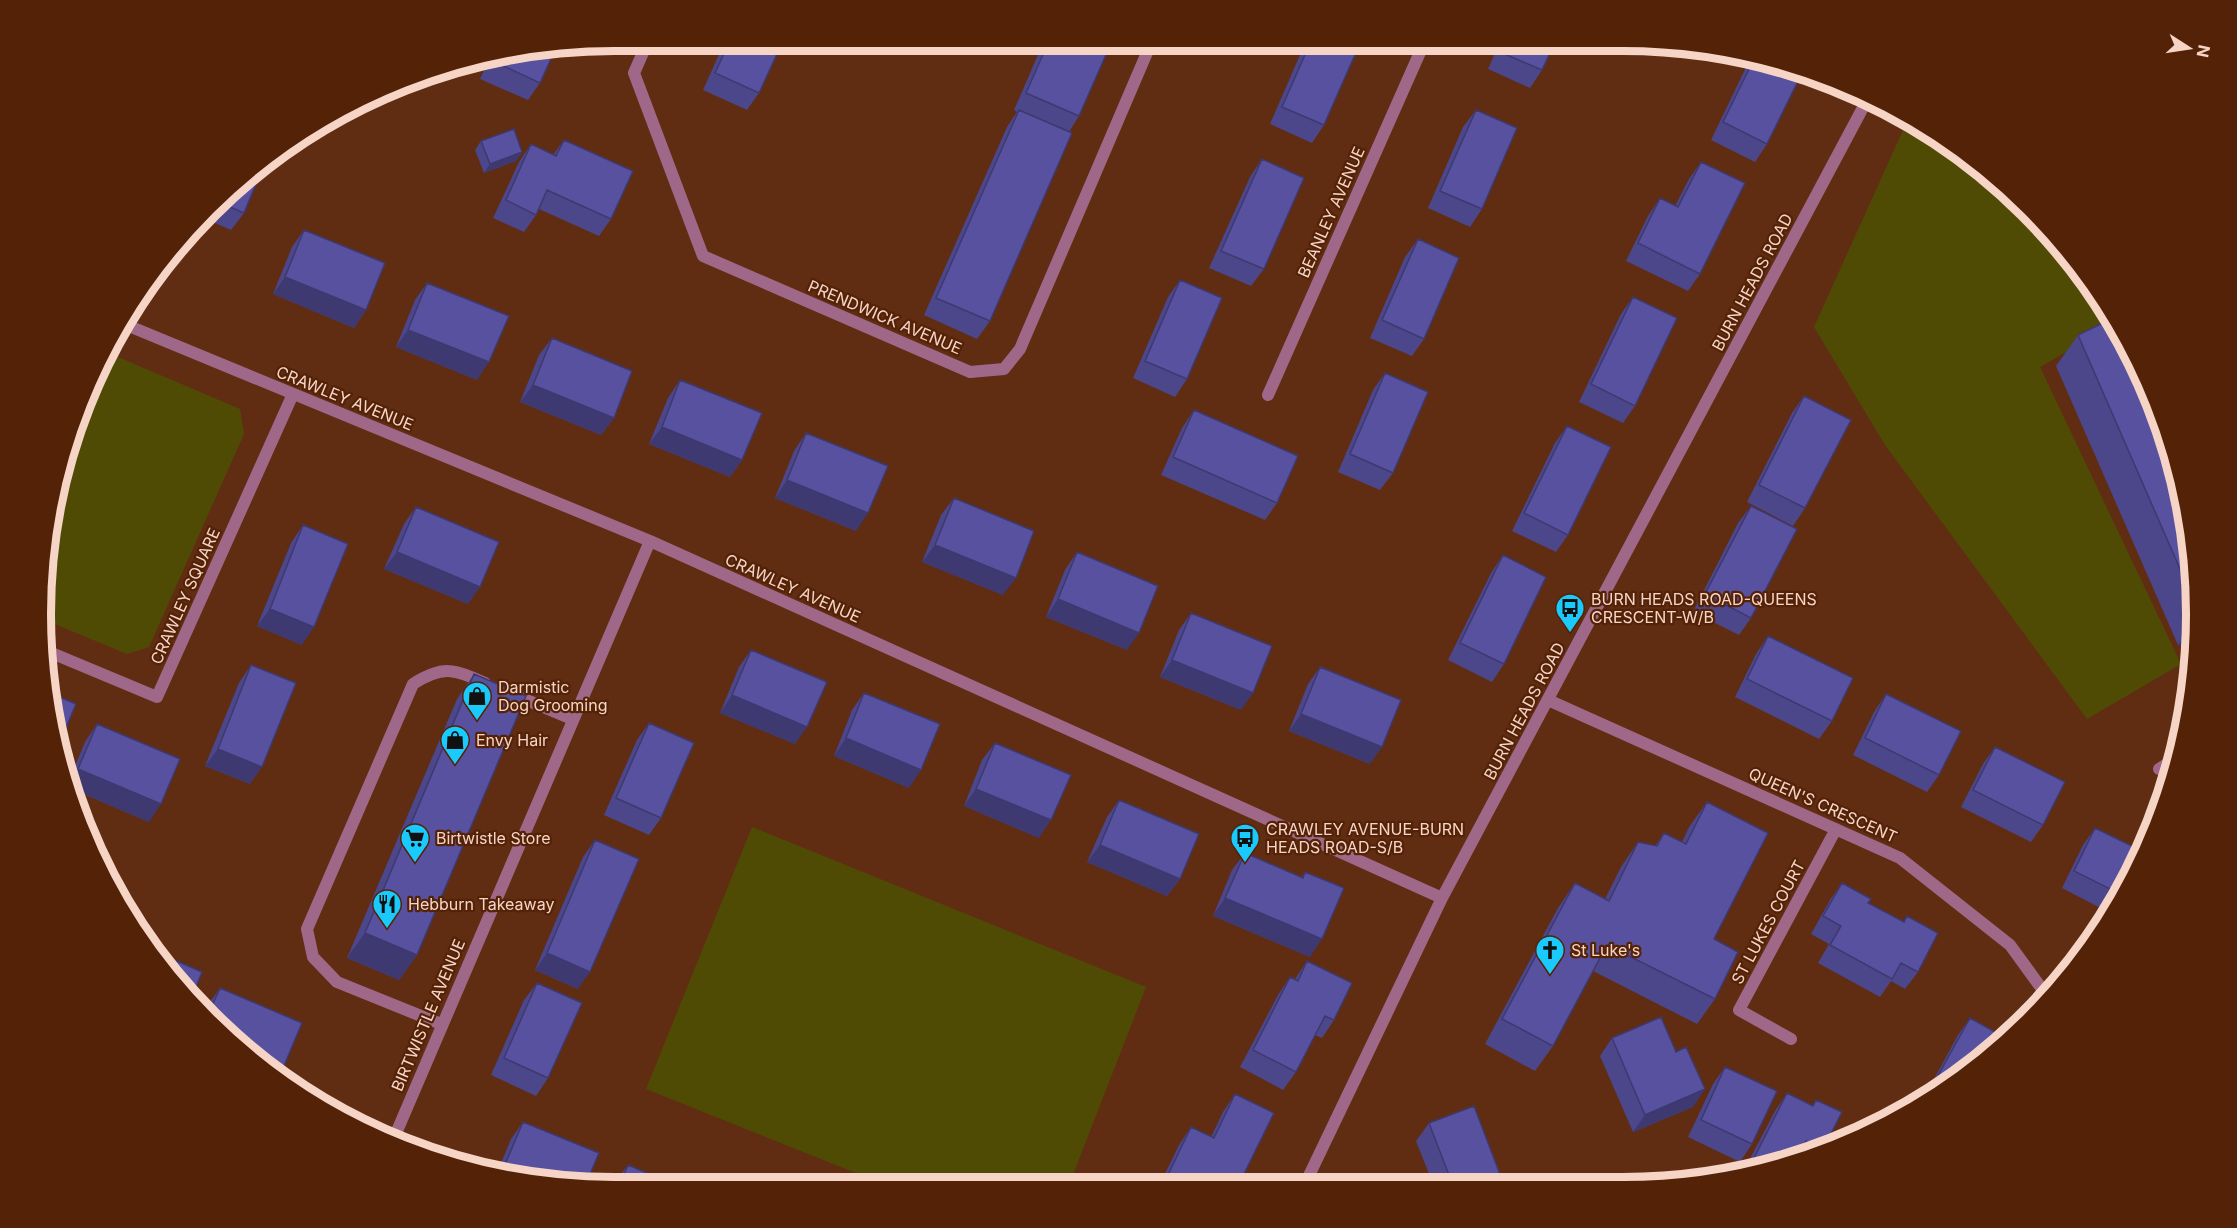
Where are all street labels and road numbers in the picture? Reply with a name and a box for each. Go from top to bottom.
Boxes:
street label: BEANLEY AVENUE [1293,143,1369,281]
street label: BURN HEADS ROAD [1707,210,1797,354]
street label: PRENDWICK AVENUE [805,276,965,358]
street label: CRAWLEY AVENUE [274,361,416,435]
street label: CRAWLEY SQUARE [146,525,224,667]
street label: CRAWLEY AVENUE [722,549,864,627]
street label: BURN HEADS ROAD [1479,639,1569,783]
street label: QUEEN'S CRESCENT [1746,763,1900,847]
street label: ST LUKES COURT [1727,857,1809,987]
street label: BIRTWISTLE AVENUE [387,936,469,1094]

